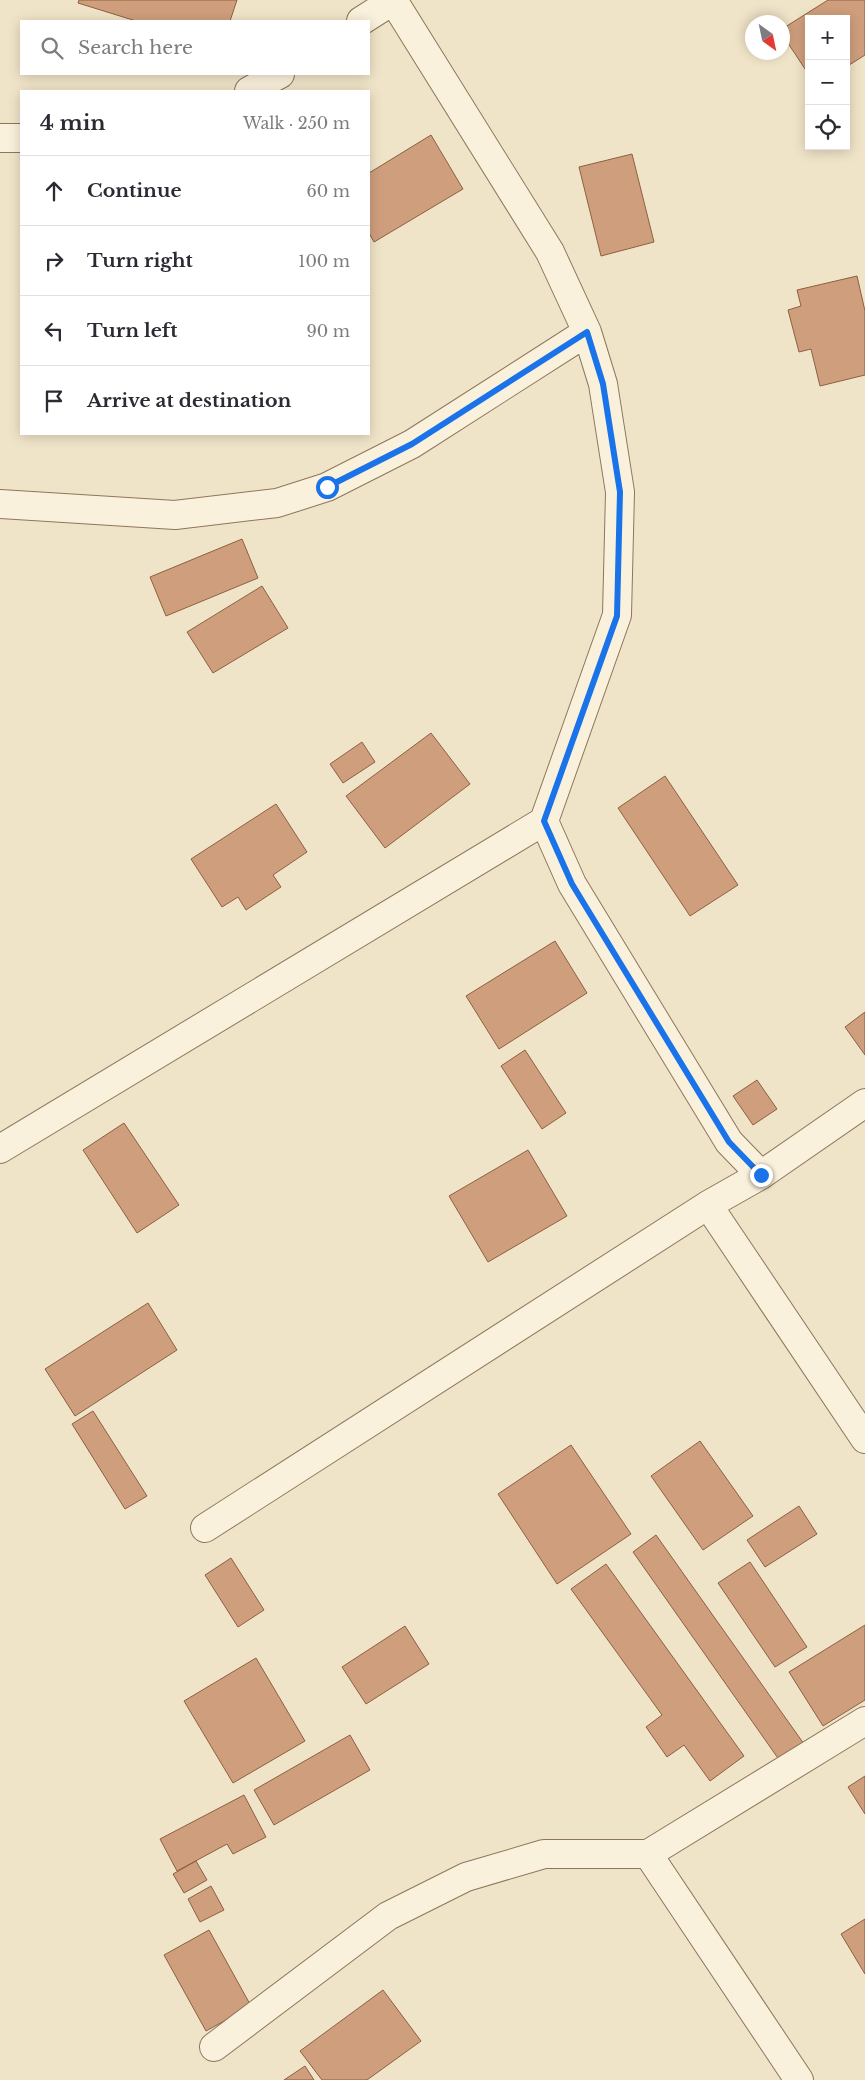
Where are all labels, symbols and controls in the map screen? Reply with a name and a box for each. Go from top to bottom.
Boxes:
north arrow [745,15,790,60]
map controls [805,15,850,150]
button: + [805,15,850,60]
search box [20,20,370,75]
icon: search [38,34,66,62]
text: Search here [78,36,193,59]
button: − [805,60,850,105]
button: locate [805,105,850,150]
text: 4 min [40,110,106,136]
text: Walk · 250 m [243,113,350,133]
icon: ahead [40,177,68,205]
text: Continue [87,179,182,202]
text: 60 m [307,181,350,201]
icon: right [40,247,68,275]
text: Turn right [87,249,193,272]
text: 100 m [298,251,350,271]
icon: left [40,317,68,345]
text: Turn left [87,319,178,342]
text: 90 m [307,321,350,341]
icon: arrive [40,387,68,415]
text: Arrive at destination [87,389,291,412]
route start [316,476,339,499]
route end [750,1164,773,1187]

